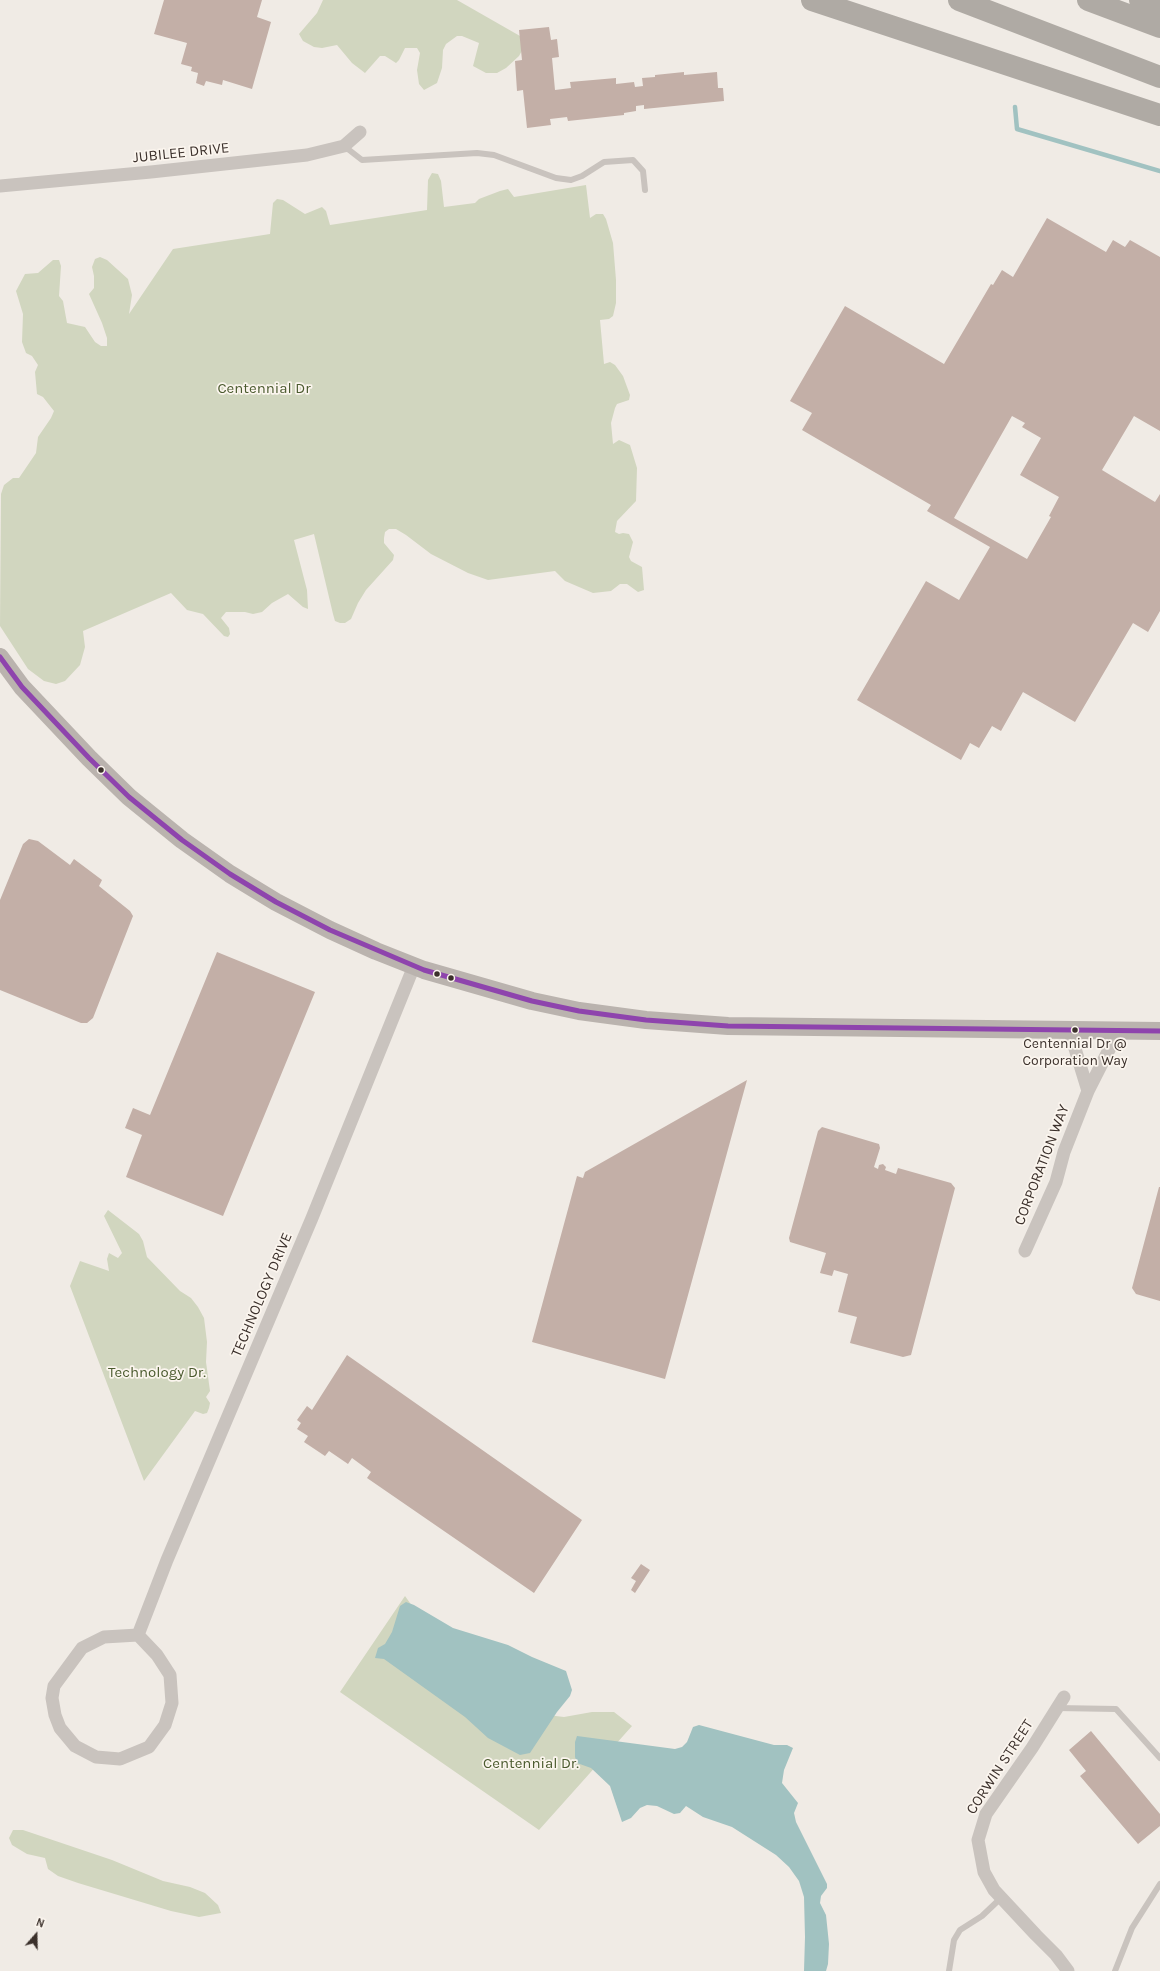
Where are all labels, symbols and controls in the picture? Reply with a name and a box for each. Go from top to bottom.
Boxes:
street label: JUBILEE DRIVE [132,139,230,167]
park label: Centennial Dr [217,380,311,398]
unlabelled marker [96,765,106,775]
unlabelled marker [432,969,442,979]
unlabelled marker [446,973,456,983]
marker: Centennial Dr @ Corporation Way [1070,1025,1080,1035]
place label: Centennial Dr @ Corporation Way [1022,1036,1128,1068]
street label: CORPORATION WAY [1011,1102,1073,1228]
street label: TECHNOLOGY DRIVE [228,1230,296,1360]
park label: Technology Dr. [108,1364,206,1382]
street label: CORWIN STREET [963,1716,1037,1818]
park label: Centennial Dr. [483,1755,579,1773]
north arrow [16,1915,56,1955]
text: N [34,1916,46,1931]

